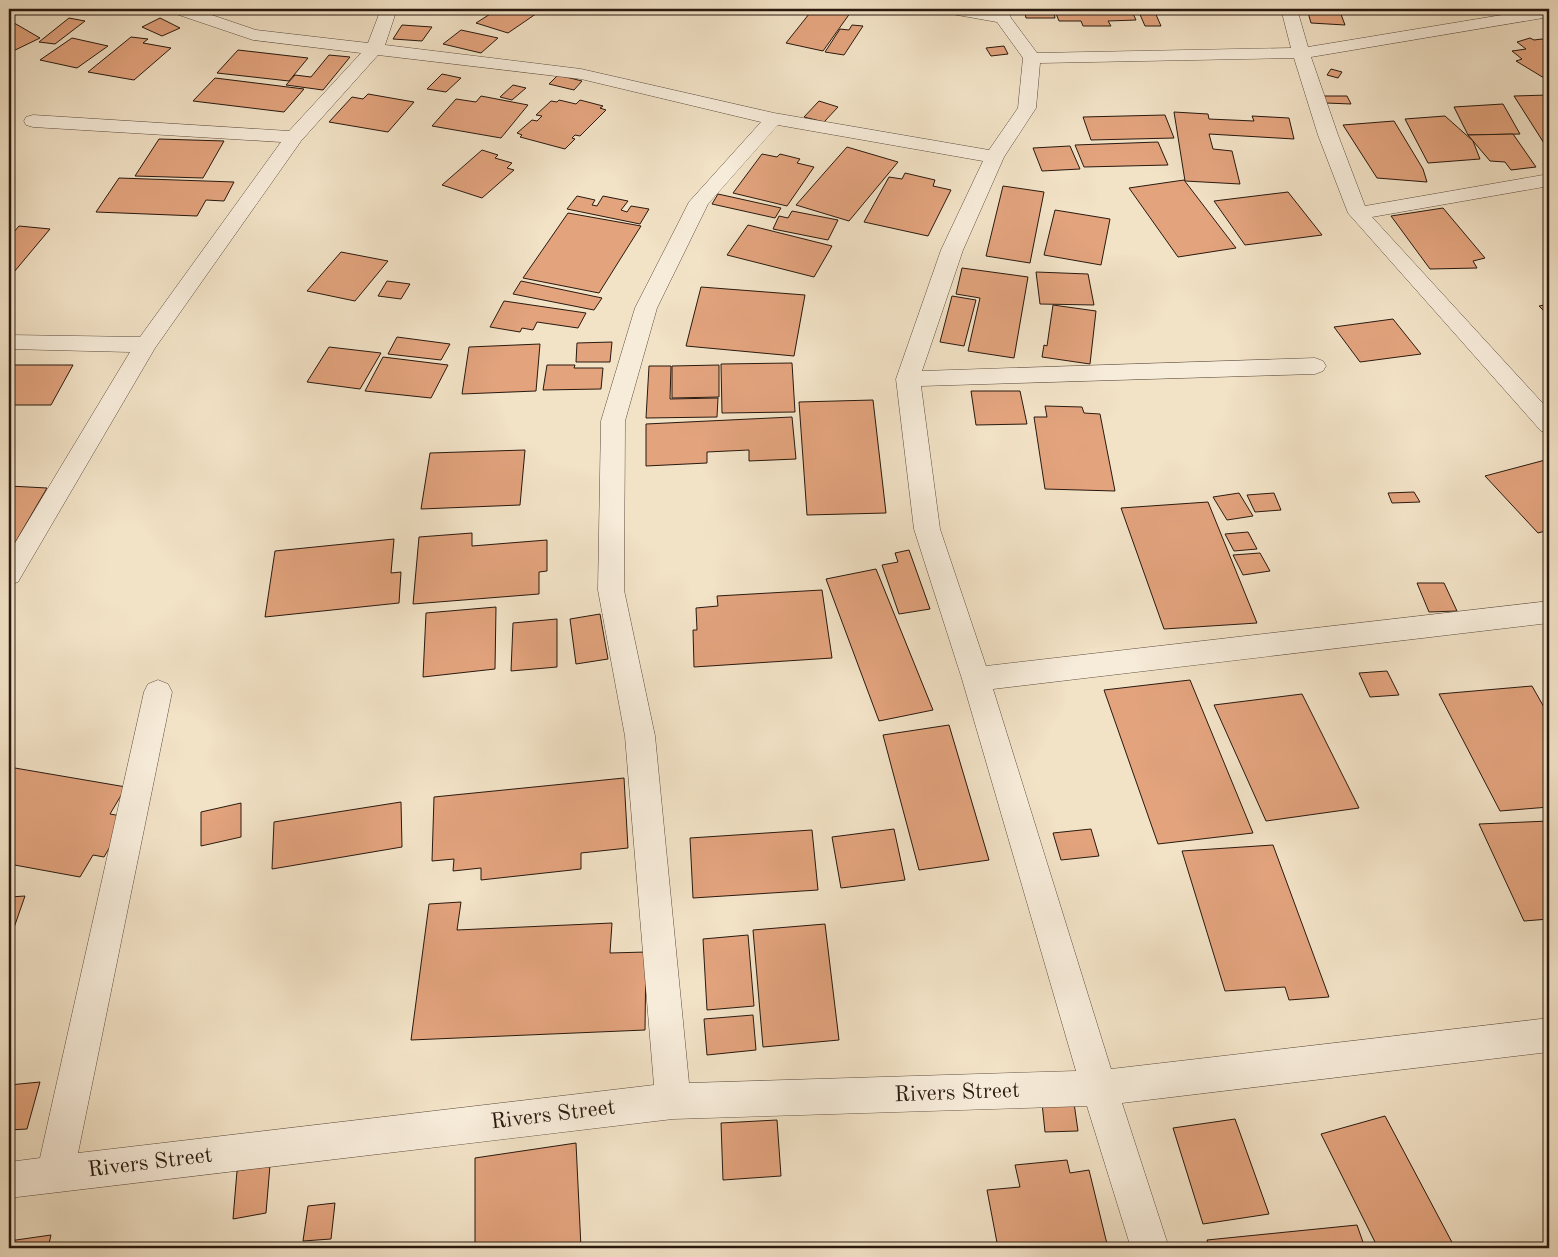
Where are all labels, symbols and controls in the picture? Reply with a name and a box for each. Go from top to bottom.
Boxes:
street label: Rivers Street [894,1080,1020,1106]
street label: Rivers Street [489,1096,617,1134]
street label: Rivers Street [86,1144,214,1182]

